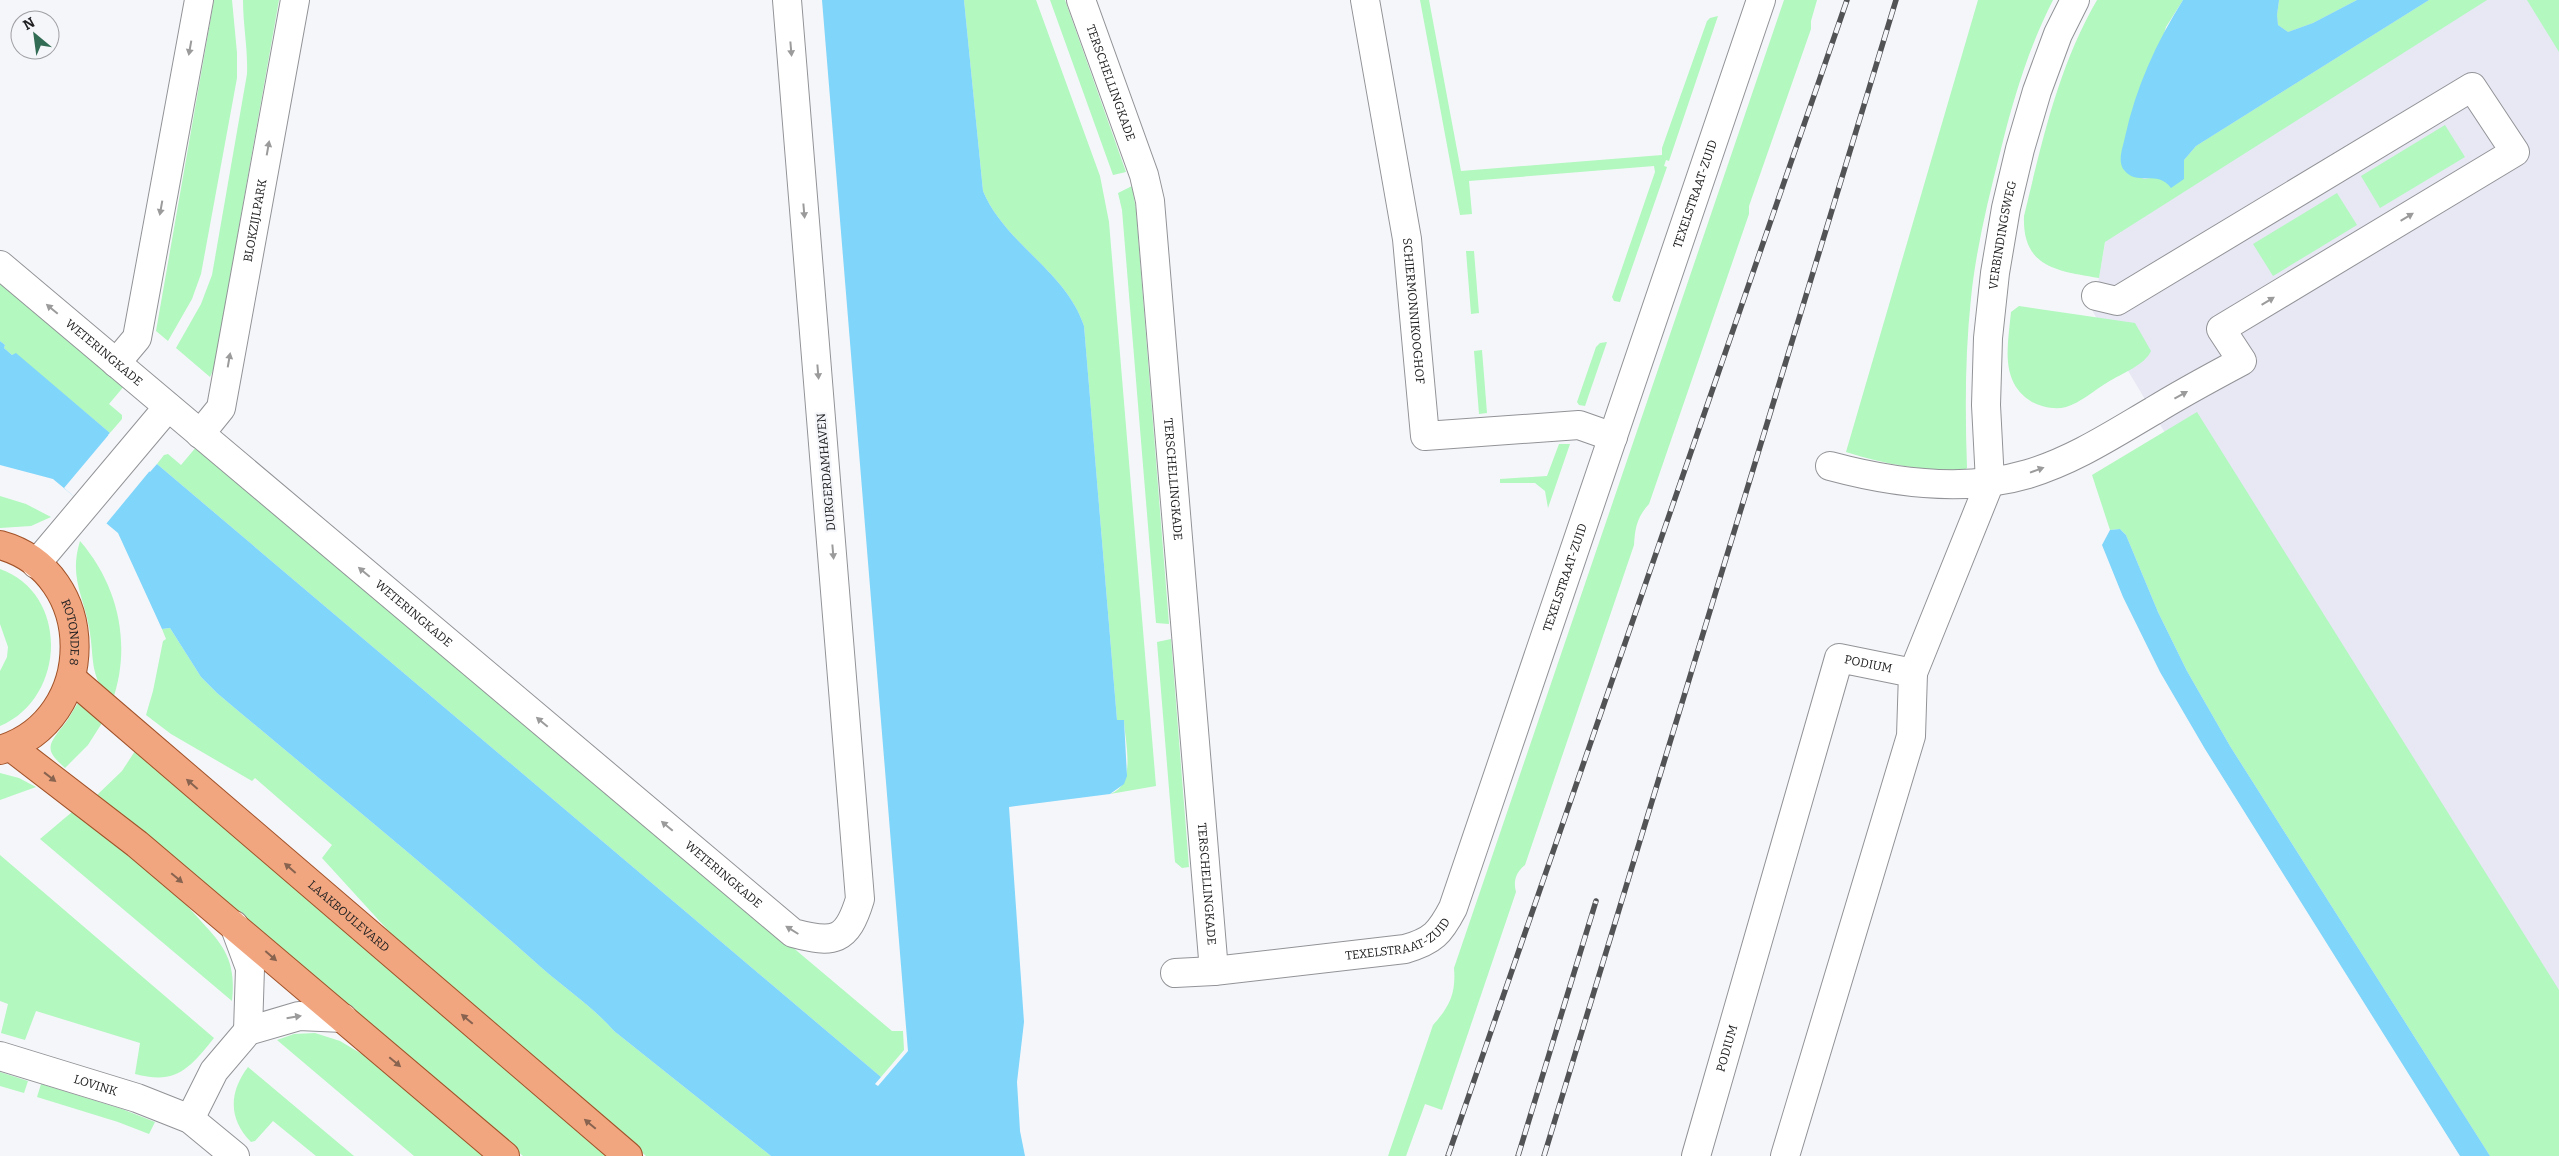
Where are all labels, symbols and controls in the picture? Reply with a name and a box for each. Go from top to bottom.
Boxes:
north arrow [10,10,60,60]
text: N [20,14,38,34]
street label: TERSCHELLINGKADE [1083,23,1138,143]
one-way arrow [186,40,194,56]
one-way arrow [787,41,795,57]
street label: TEXELSTRAAT-ZUID [1670,138,1720,250]
one-way arrow [264,140,272,156]
street label: BLOKZIJLPARK [241,178,269,263]
street label: VERBINDINGSWEG [1986,179,2019,290]
one-way arrow [157,200,165,216]
one-way arrow [801,203,809,219]
one-way arrow [2400,213,2413,222]
street label: SCHIERMONNIKOOGHOF [1400,237,1427,385]
one-way arrow [2261,297,2274,306]
one-way arrow [46,304,59,315]
street label: WETERINGKADE [63,316,145,389]
one-way arrow [226,351,234,367]
one-way arrow [814,365,822,381]
one-way arrow [2173,391,2188,399]
street label: DURGERDAMHAVEN [814,412,838,531]
street label: TERSCHELLINGKADE [1161,418,1185,541]
one-way arrow [2030,466,2045,473]
street label: TEXELSTRAAT-ZUID [1540,522,1590,634]
one-way arrow [829,544,837,560]
one-way arrow [359,566,371,578]
street label: WETERINGKADE [372,577,455,650]
street label: ROTONDE 8 [58,597,82,666]
street label: PODIUM [1843,652,1894,676]
one-way arrow [536,716,549,727]
one-way arrow [43,772,56,783]
one-way arrow [186,779,199,790]
one-way arrow [660,821,673,832]
street label: TERSCHELLINGKADE [1195,822,1219,946]
street label: WETERINGKADE [682,838,765,911]
one-way arrow [284,863,296,874]
one-way arrow [171,872,184,883]
street label: LAAKBOULEVARD [305,878,392,955]
street label: TEXELSTRAAT-ZUID [1345,915,1453,963]
one-way arrow [785,925,798,934]
one-way arrow [265,951,278,962]
one-way arrow [287,1013,303,1021]
one-way arrow [460,1014,473,1025]
street label: PODIUM [1714,1023,1740,1074]
one-way arrow [388,1056,400,1068]
street label: LOVINK [72,1072,120,1099]
one-way arrow [584,1119,597,1130]

